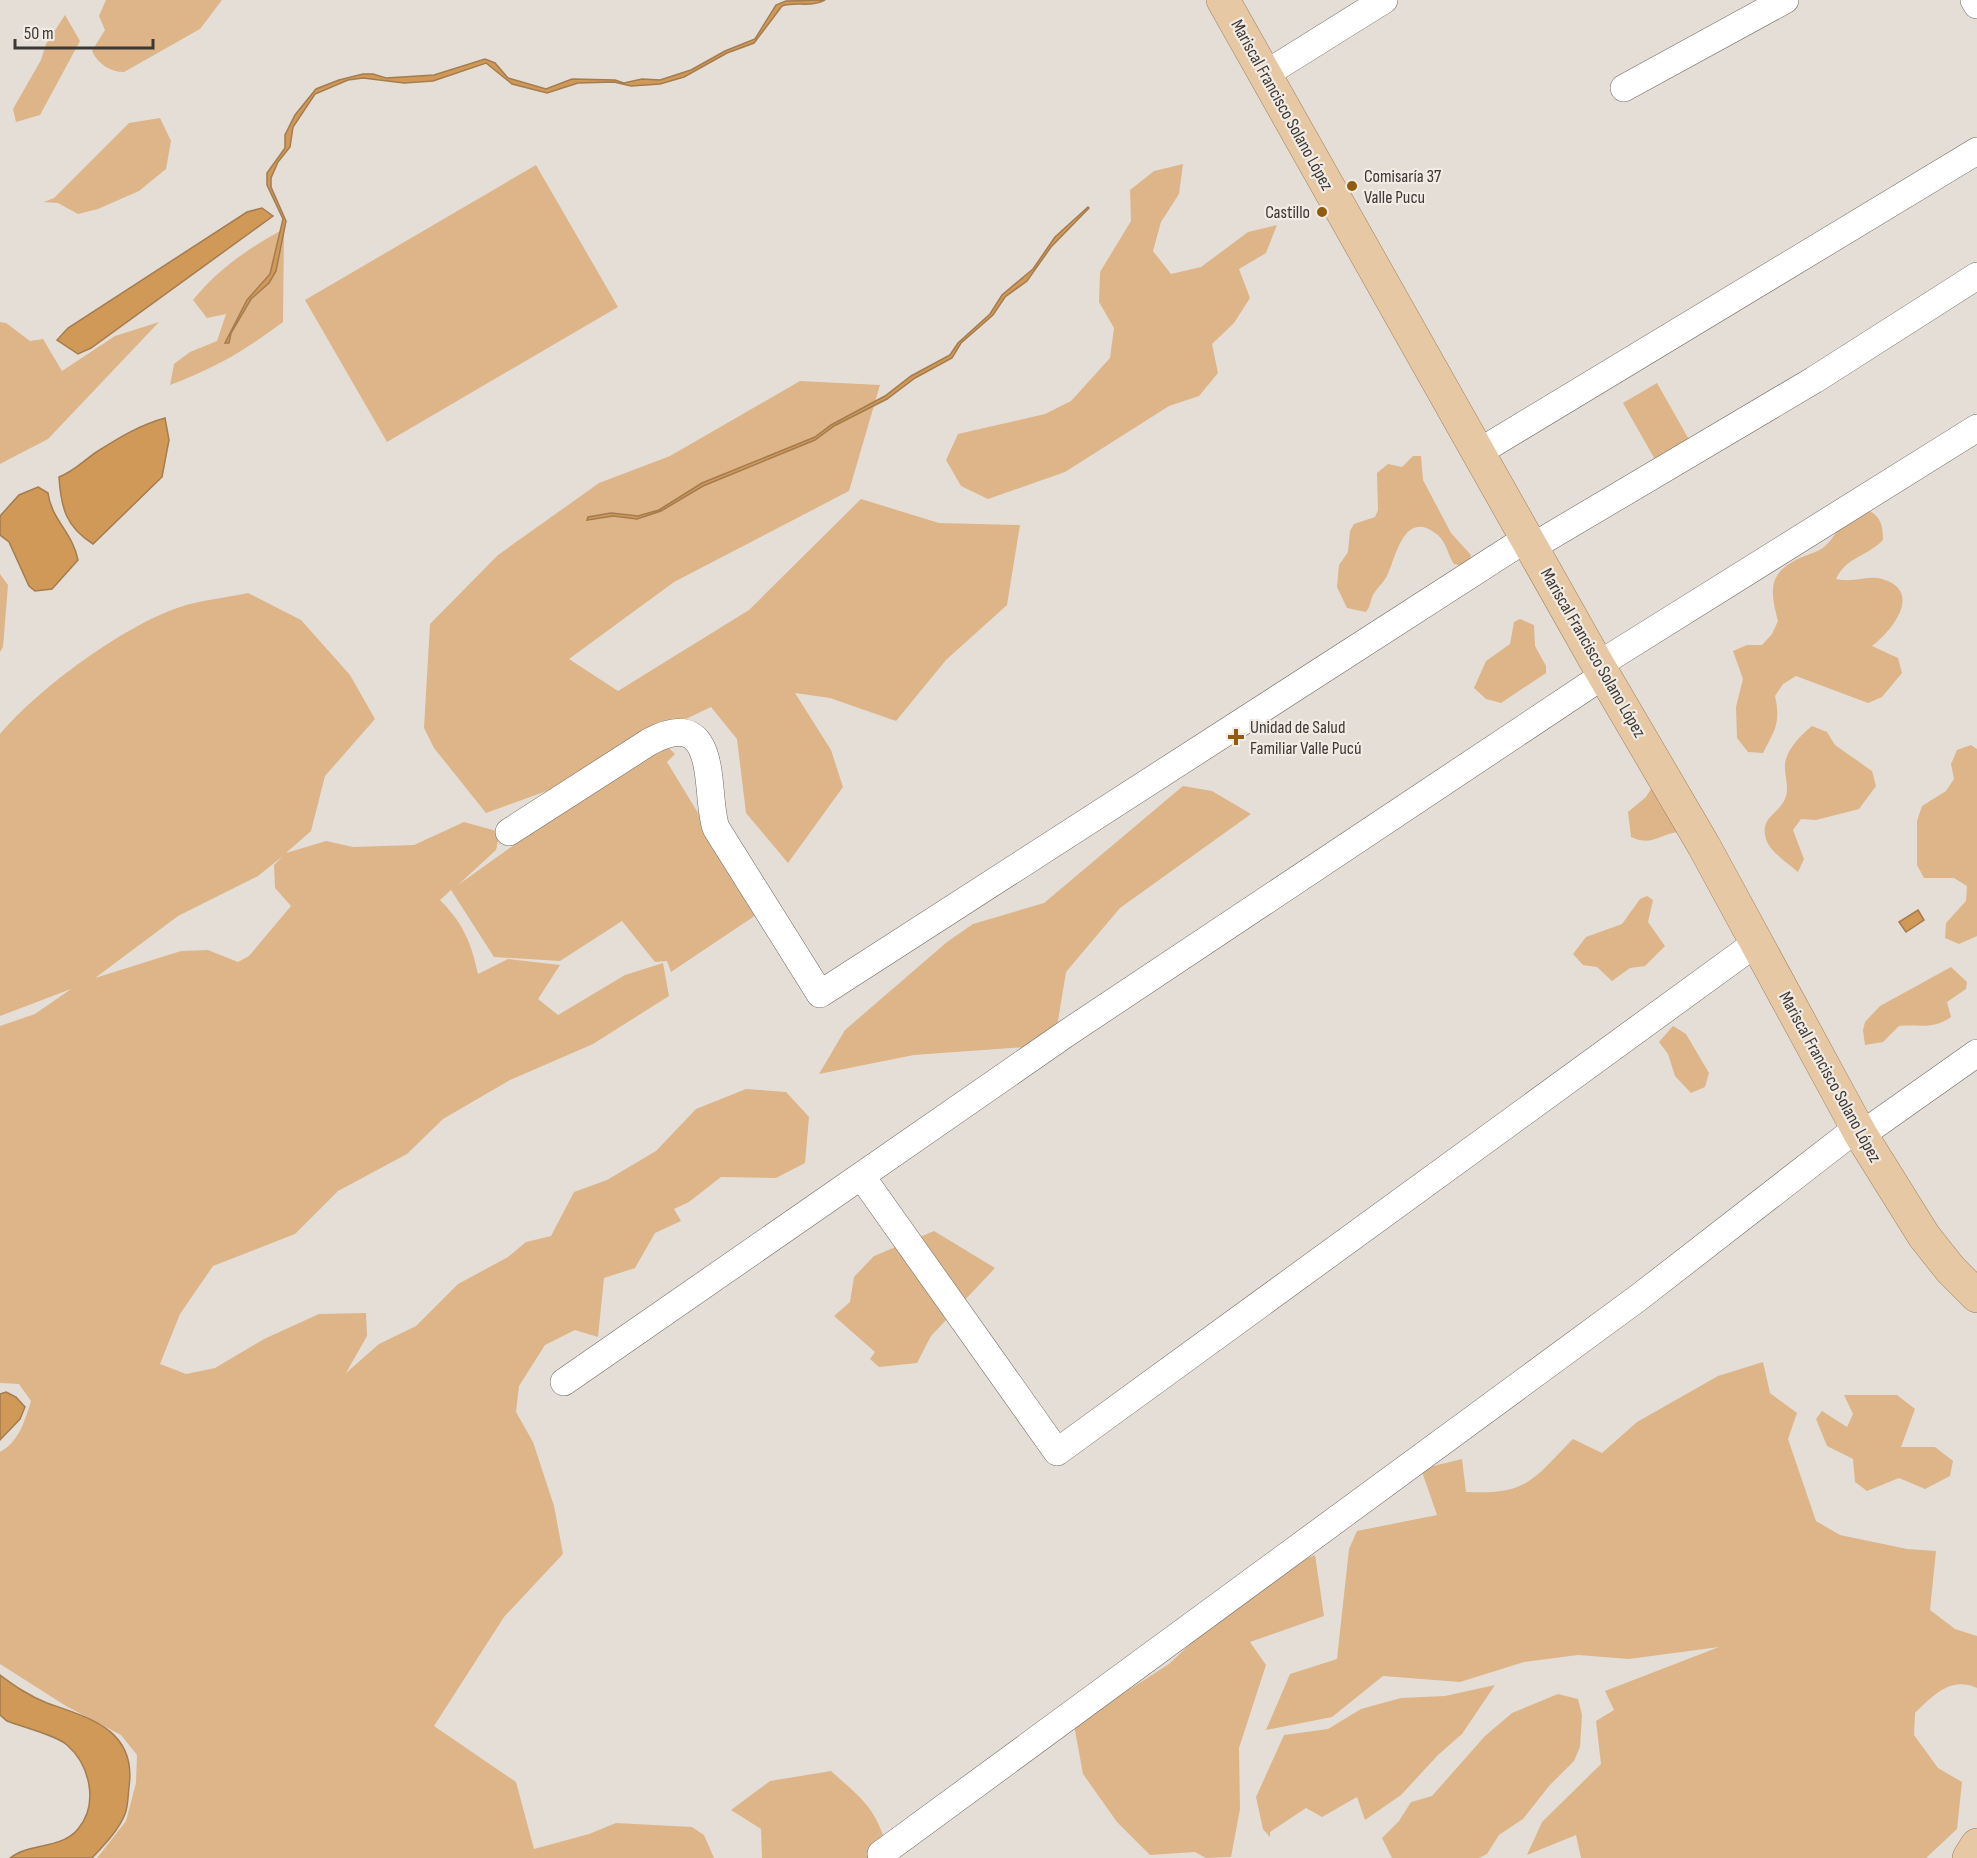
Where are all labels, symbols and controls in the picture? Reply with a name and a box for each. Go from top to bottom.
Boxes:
scale bar [15,12,153,50]
street label: Mariscal Francisco Solano López [1226,16,1338,195]
text: 50 m [24,23,54,44]
place label: Comisaría 37 Valle Pucu [1364,166,1442,208]
marker: Comisaría 37 Valle Pucu [1345,179,1359,193]
place label: Castillo [1265,202,1310,223]
marker: Castillo [1315,205,1329,219]
street label: Mariscal Francisco Solano López [1536,565,1650,742]
place label: Unidad de Salud Familiar Valle Pucú [1250,717,1361,759]
marker: Unidad de Salud Familiar Valle Pucú [1227,728,1245,746]
street label: Mariscal Francisco Solano López [1774,988,1886,1167]

